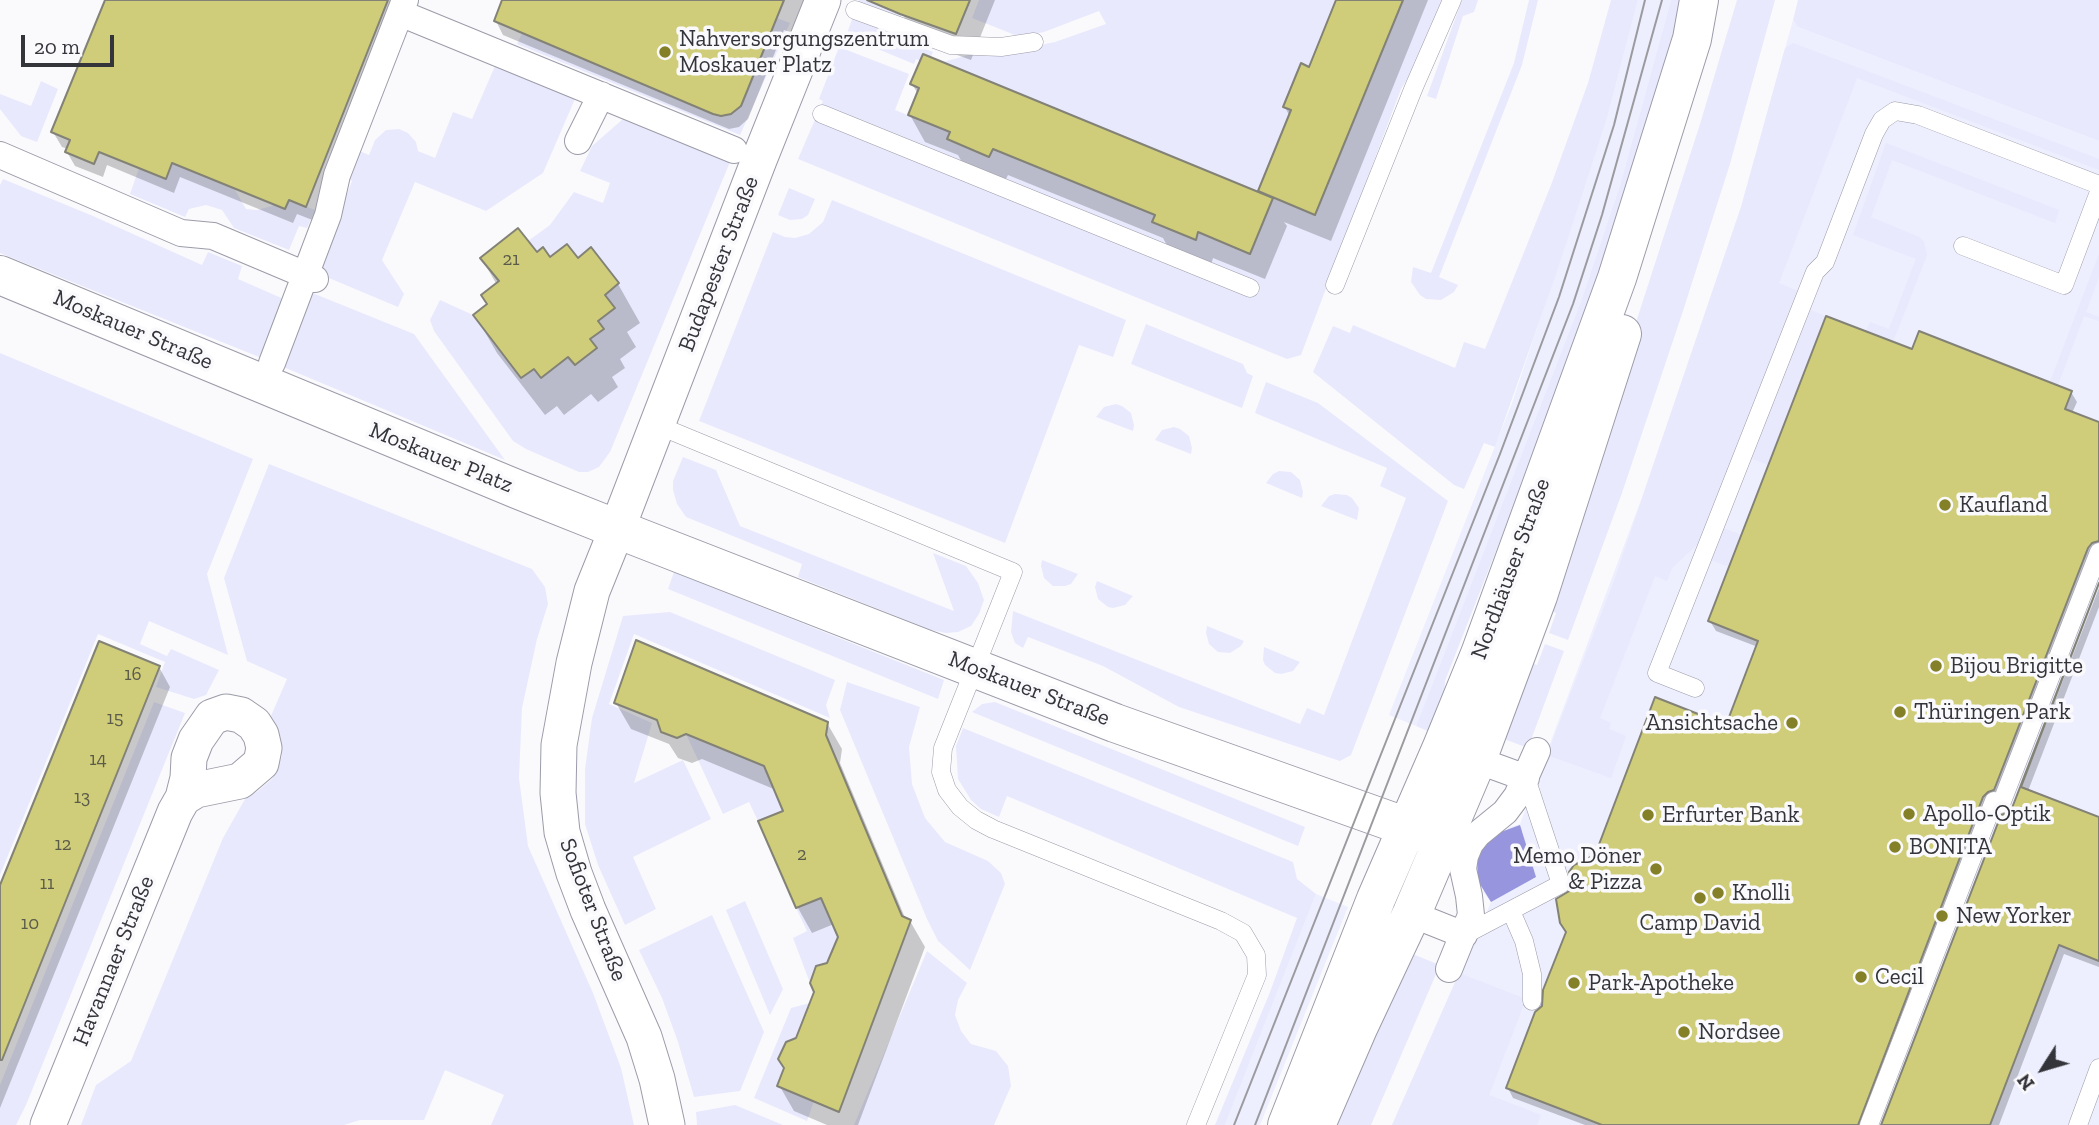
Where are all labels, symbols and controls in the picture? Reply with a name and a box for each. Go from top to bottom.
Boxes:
scale bar [24,21,117,65]
place label: Nahversorgungszentrum Moskauer Platz [679,25,929,79]
text: 20 m [34,34,80,59]
marker: Nahversorgungszentrum Moskauer Platz [657,44,673,60]
street label: Budapester Straße [673,172,765,356]
house number: 21 [502,249,520,271]
street label: Moskauer Straße [49,284,217,376]
street label: Moskauer Platz [365,417,517,499]
street label: Nordhäuser Straße [1465,475,1557,663]
place label: Kaufland [1959,491,2048,519]
marker: Kaufland [1937,497,1953,513]
street label: Moskauer Straße [944,646,1114,732]
place label: Bijou Brigitte [1950,652,2083,680]
marker: Bijou Brigitte [1928,658,1944,674]
house number: 16 [124,664,142,686]
place label: Thüringen Park [1914,698,2071,726]
marker: Thüringen Park [1892,704,1908,720]
house number: 15 [106,708,124,730]
place label: Ansichtsache [1646,709,1778,737]
marker: Ansichtsache [1784,715,1800,731]
house number: 14 [89,749,107,771]
house number: 13 [74,787,90,809]
place label: Apollo-Optik [1923,800,2051,828]
place label: Erfurter Bank [1662,801,1799,829]
marker: Apollo-Optik [1901,806,1917,822]
marker: Erfurter Bank [1640,807,1656,823]
place label: BONITA [1909,833,1992,861]
house number: 12 [54,834,72,856]
street label: Sofioter Straße [553,835,633,985]
marker: BONITA [1887,839,1903,855]
place label: Memo Döner & Pizza [1513,842,1642,896]
house number: 2 [797,844,807,866]
marker: Memo Döner & Pizza [1648,861,1664,877]
street label: Havannaer Straße [67,872,161,1050]
house number: 11 [40,873,54,895]
place label: Knolli [1732,879,1790,907]
marker: Knolli [1710,885,1726,901]
marker: Camp David [1692,890,1708,906]
place label: New Yorker [1956,902,2072,930]
marker: New Yorker [1934,908,1950,924]
place label: Camp David [1639,909,1761,937]
house number: 10 [21,913,39,935]
place label: Cecil [1875,963,1924,991]
place label: Park-Apotheke [1588,969,1734,997]
marker: Cecil [1853,969,1869,985]
marker: Park-Apotheke [1566,975,1582,991]
place label: Nordsee [1698,1018,1780,1046]
marker: Nordsee [1676,1024,1692,1040]
north arrow [2008,1034,2078,1104]
text: N [2012,1069,2039,1095]

